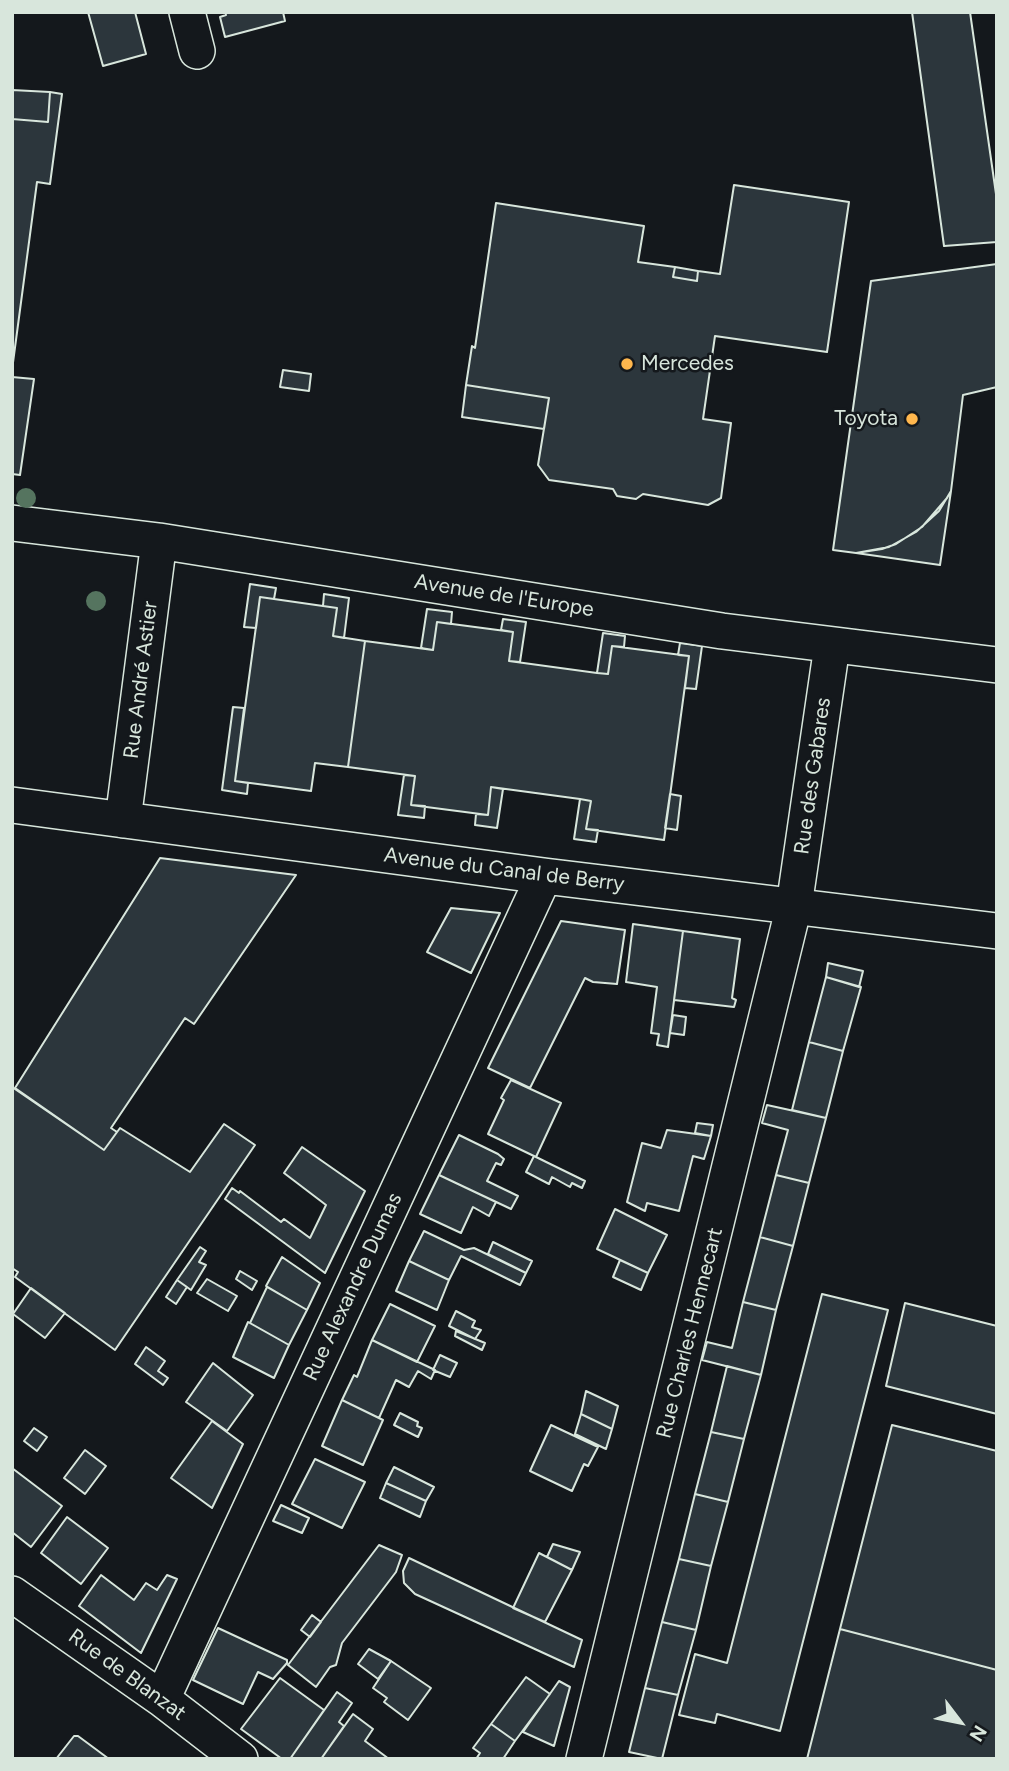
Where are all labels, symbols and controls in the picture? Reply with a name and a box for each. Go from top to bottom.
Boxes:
place label: Mercedes [641,351,734,377]
marker: Mercedes [619,356,635,372]
place label: Toyota [834,406,898,432]
marker: Toyota [904,411,920,427]
street label: Avenue de l'Europe [413,569,595,623]
street label: Rue André Astier [119,600,163,760]
street label: Rue des Gabares [790,696,836,856]
street label: Avenue du Canal de Berry [382,843,626,897]
street label: Rue Alexandre Dumas [298,1189,408,1385]
street label: Rue Charles Hennecart [652,1225,728,1441]
street label: Rue de Blanzat [63,1624,191,1726]
north arrow [925,1687,995,1757]
text: N [965,1721,992,1746]

